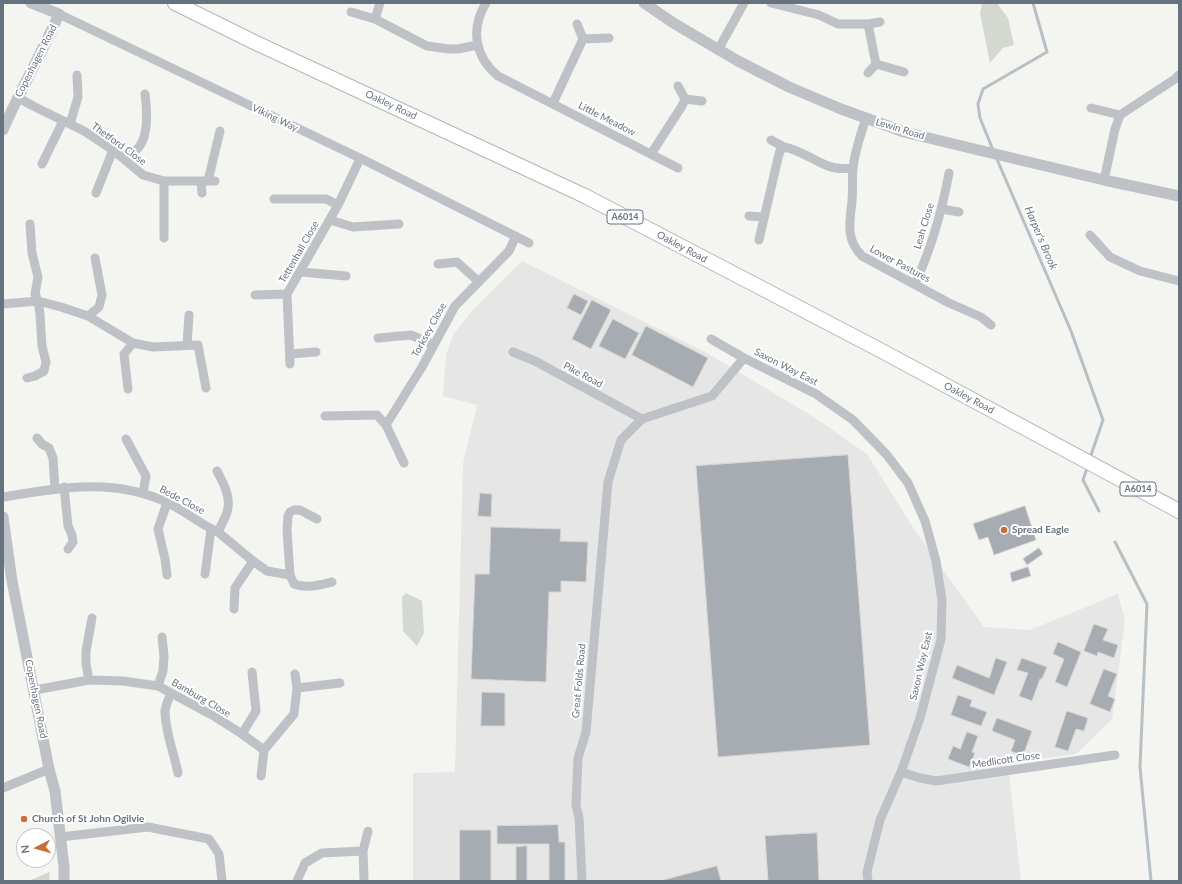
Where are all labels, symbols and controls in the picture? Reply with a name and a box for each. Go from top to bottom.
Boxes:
street label: Copenhagen Road [12,23,60,99]
street label: Oakley Road [363,88,419,122]
street label: Little Meadow [576,99,638,139]
street label: Viking Way [250,102,300,134]
street label: Lewin Road [874,116,926,142]
street label: Thetford Close [89,120,149,168]
street label: Leah Close [911,202,937,250]
water label: Harper's Brook [1022,204,1060,272]
road number: A6014 [607,210,643,224]
street label: Tettenhall Close [276,219,322,285]
street label: Oakley Road [655,229,709,265]
street label: Lower Pastures [868,243,932,285]
street label: Torksey Close [409,301,449,359]
street label: Saxon Way East [752,346,820,388]
street label: Pike Road [561,360,605,390]
street label: Oakley Road [942,380,996,416]
road number: A6014 [1120,482,1156,496]
street label: Bede Close [157,483,207,517]
place label: Spread Eagle [1012,524,1069,536]
marker: Spread Eagle [999,525,1009,535]
street label: Saxon Way East [907,631,935,701]
street label: Great Folds Road [570,643,588,719]
street label: Copenhagen Road [22,659,50,739]
street label: Bamburg Close [169,676,233,720]
street label: Medlicott Close [971,749,1041,771]
place label: Church of St John Ogilvie [32,813,144,825]
marker: Church of St John Ogilvie [19,814,29,824]
north arrow [16,828,56,868]
text: N [18,844,31,854]

